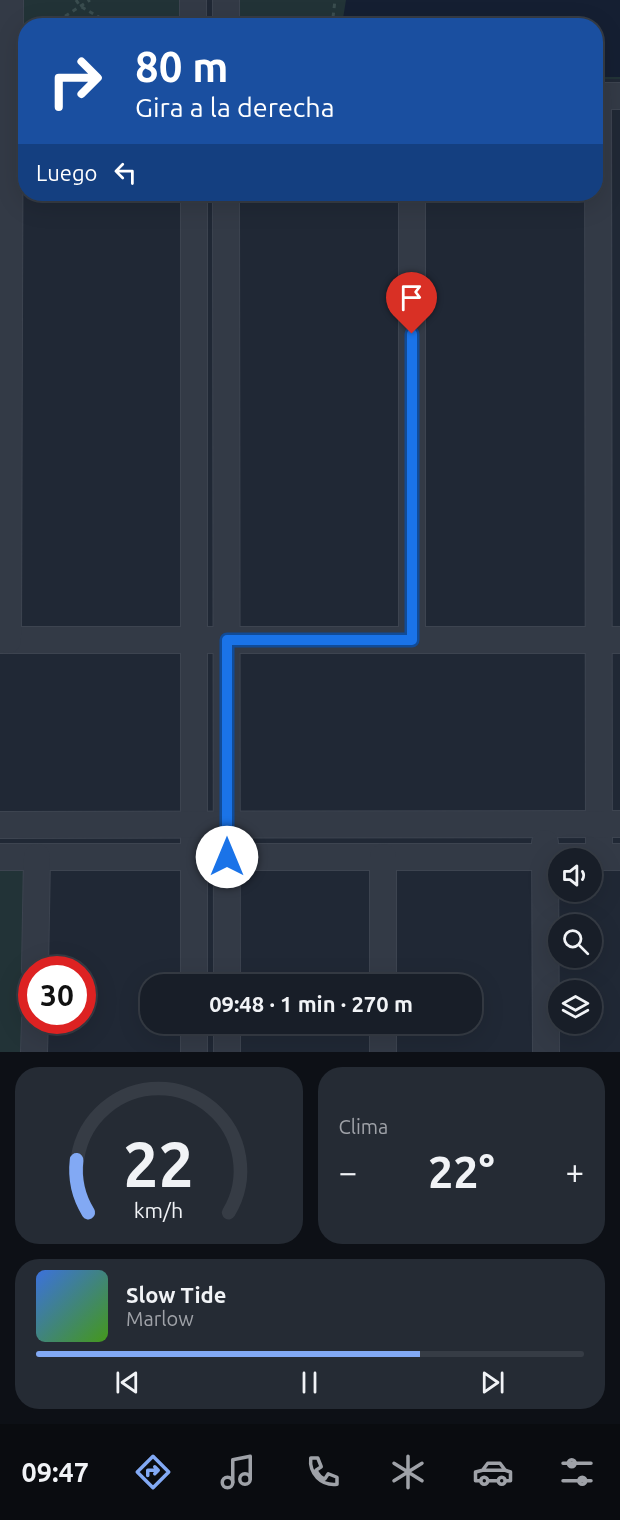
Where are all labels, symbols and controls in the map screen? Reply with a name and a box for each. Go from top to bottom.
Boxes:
icon: right [36,42,114,120]
text: 80 m [135,43,229,90]
text: Gira a la derecha [135,92,335,122]
icon: left [109,156,142,189]
text: Luego [36,160,97,185]
pin [386,272,437,334]
icon: arrive [395,281,428,314]
position arrow [195,825,259,889]
map controls [548,848,602,1034]
button: sound [548,848,602,902]
button: search [548,914,602,968]
speed limit sign: 30 [18,956,96,1034]
button: layers [548,980,602,1034]
text: 09:48 · 1 min · 270 m [209,991,413,1016]
text: Clima [339,1115,388,1138]
text: 22 [124,1129,194,1199]
text: 22° [428,1146,495,1197]
text: − [339,1153,357,1190]
text: + [565,1153,584,1190]
text: km/h [134,1198,183,1222]
text: Slow Tide [126,1282,226,1307]
text: Marlow [126,1307,194,1330]
icon: previous [111,1366,144,1399]
icon: pause [293,1366,326,1399]
icon: next [476,1366,509,1399]
icon: directions [132,1451,174,1493]
icon: music [217,1451,259,1493]
icon: phone [302,1451,344,1493]
icon: climate [387,1451,429,1493]
icon: car [472,1451,514,1493]
icon: filters [556,1451,598,1493]
text: 09:47 [21,1457,89,1487]

